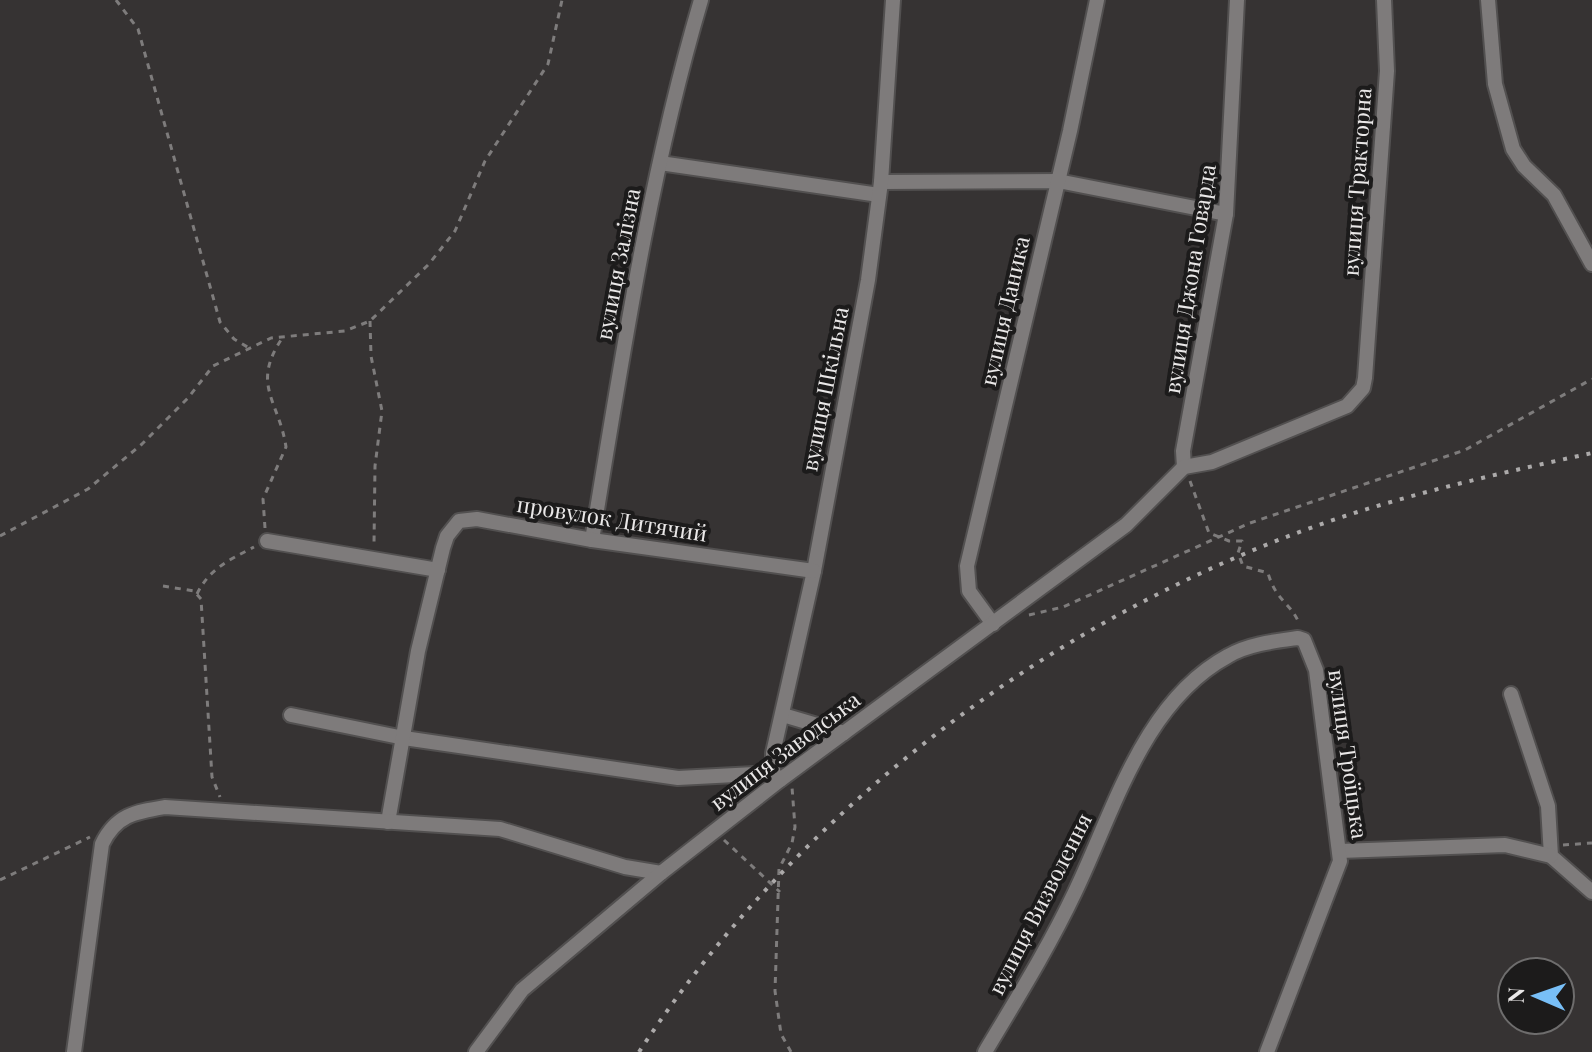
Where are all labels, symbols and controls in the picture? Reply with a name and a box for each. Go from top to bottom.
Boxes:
street label: вулиця Тракторна [1334,87,1378,277]
street label: вулиця Джона Говарда [1156,162,1222,396]
street label: вулиця Залізна [588,185,646,342]
street label: вулиця Даника [972,233,1036,389]
street label: вулиця Шкільна [793,304,855,474]
street label: провулок Дитячий [515,488,710,548]
street label: вулиця Троїцька [1322,667,1376,841]
street label: вулиця Заводська [703,684,866,816]
street label: вулиця Визволення [980,807,1098,999]
north arrow [1496,956,1576,1036]
text: N [1500,987,1530,1004]

